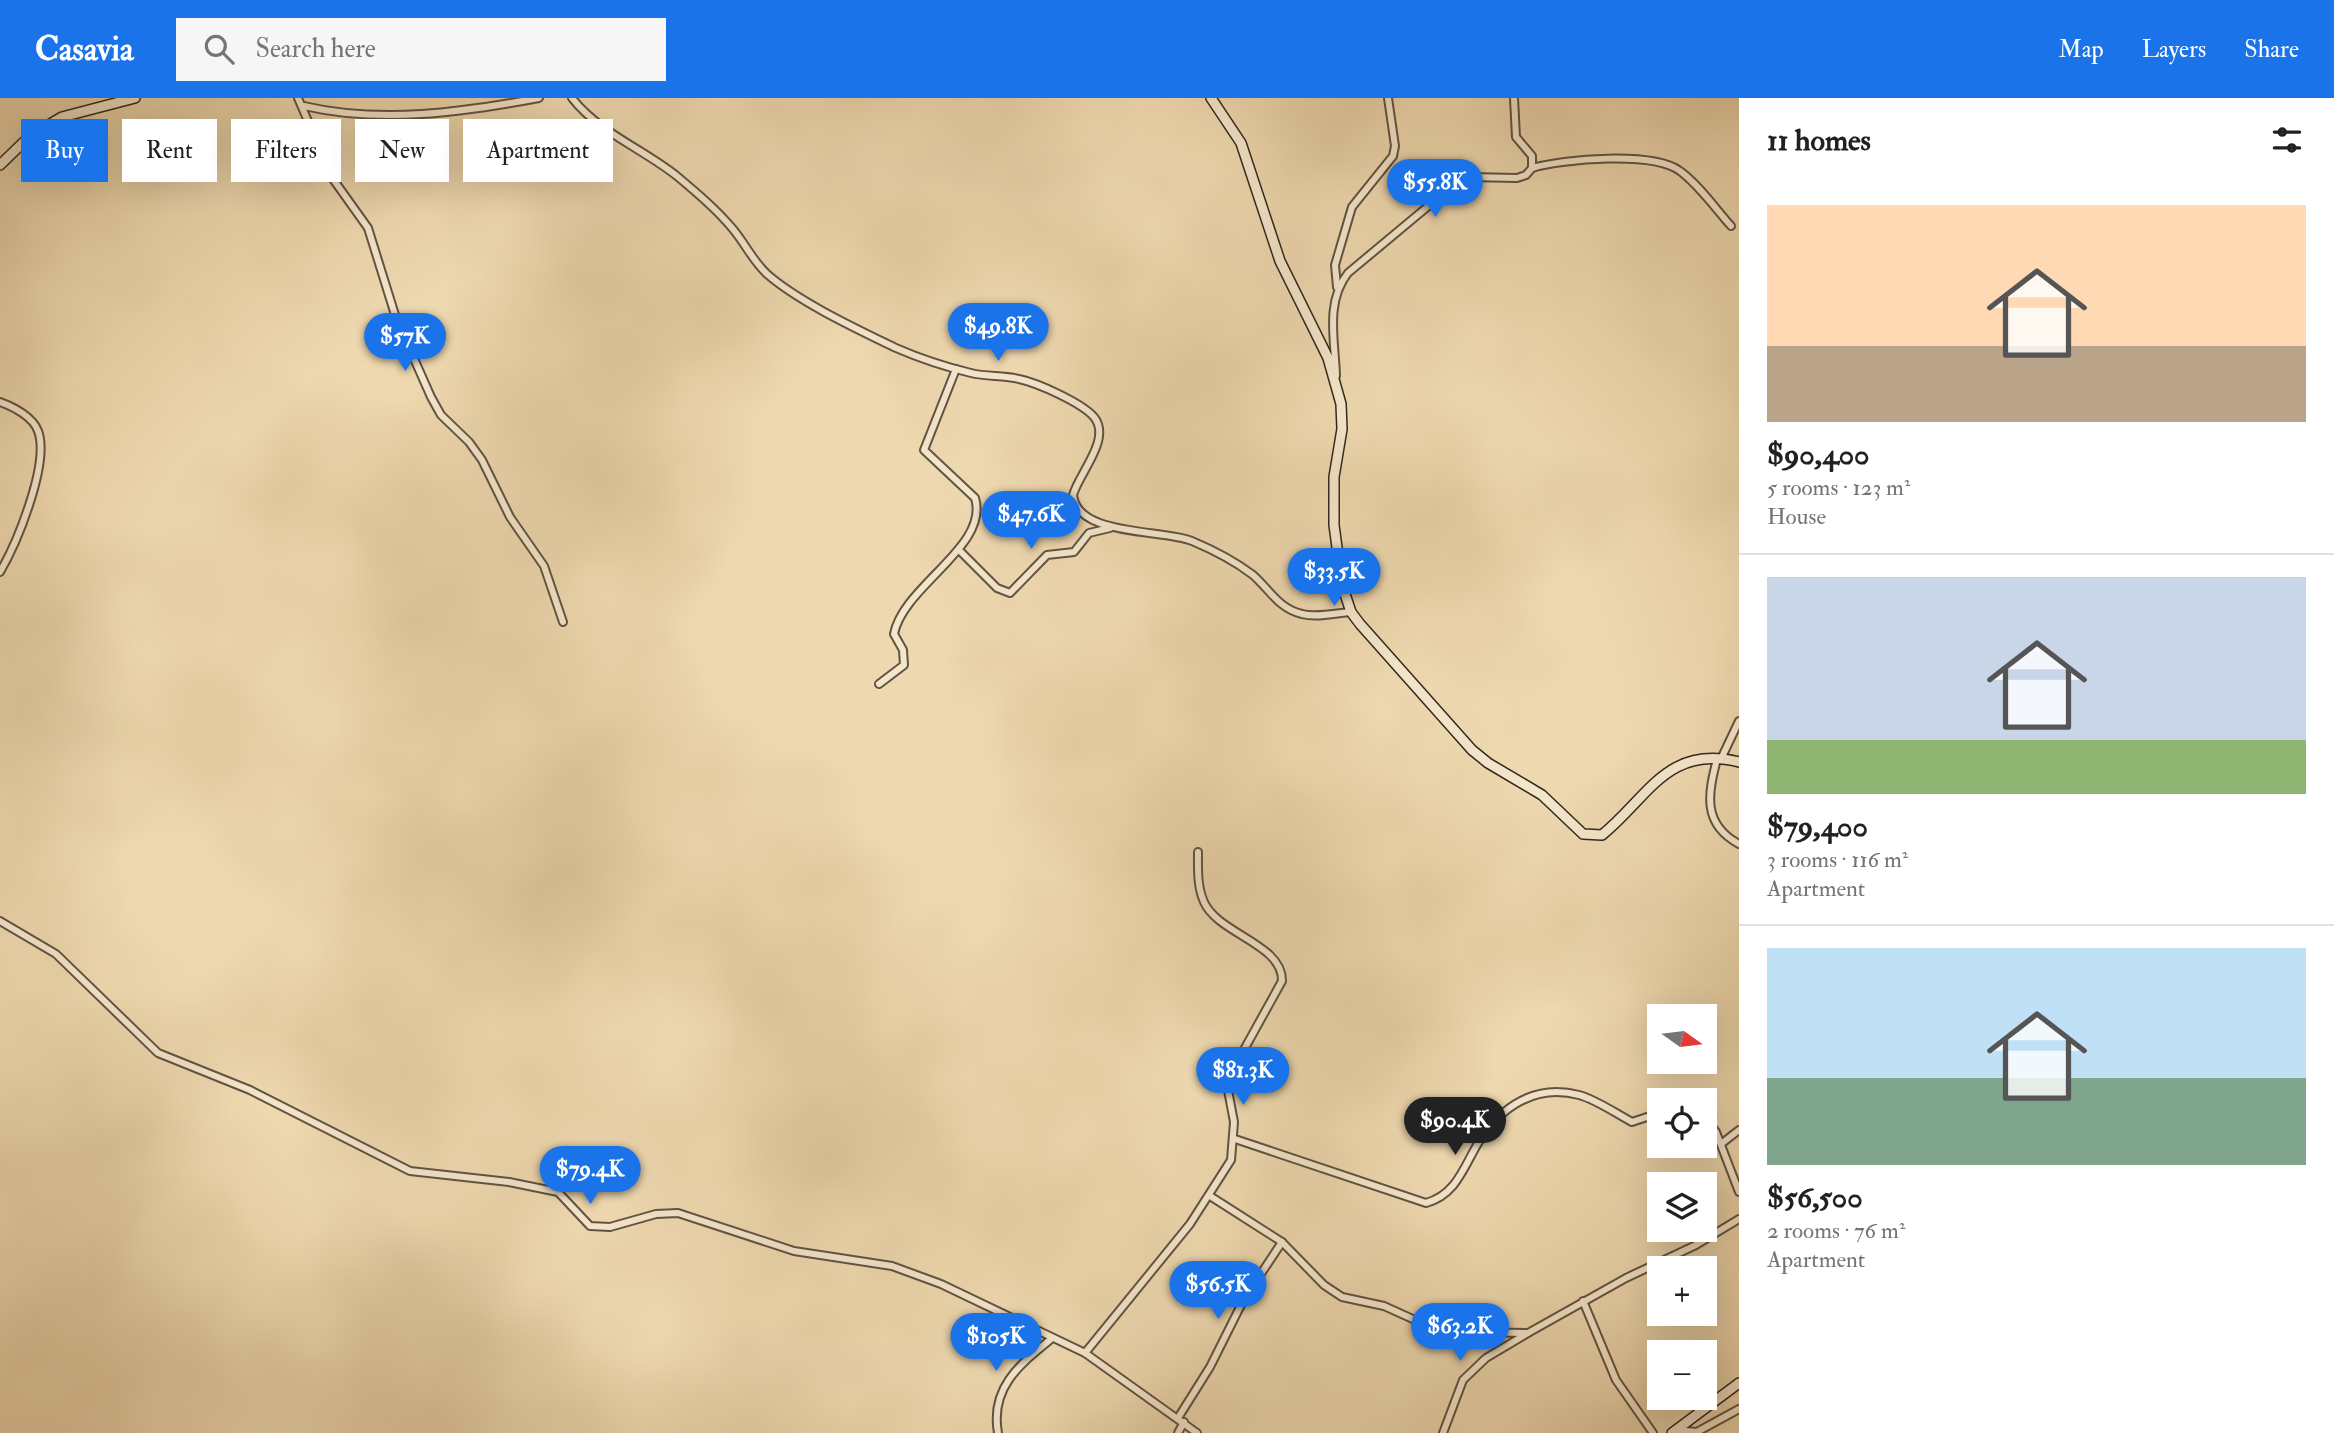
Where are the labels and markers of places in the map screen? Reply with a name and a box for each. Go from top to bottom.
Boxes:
pin: $55.8K [1378,159,1492,219]
pin: $49.8K [941,303,1055,363]
pin: $57K [364,314,446,373]
pin: $47.6K [974,491,1088,551]
pin: $33.5K [1277,548,1391,608]
pin: $81.3K [1186,1048,1300,1107]
pin: $90.4K [1398,1098,1512,1157]
pin: $79.4K [533,1146,647,1206]
pin: $56.5K [1161,1262,1275,1321]
pin: $63.2K [1403,1304,1517,1363]
pin: $105K [947,1314,1045,1373]

